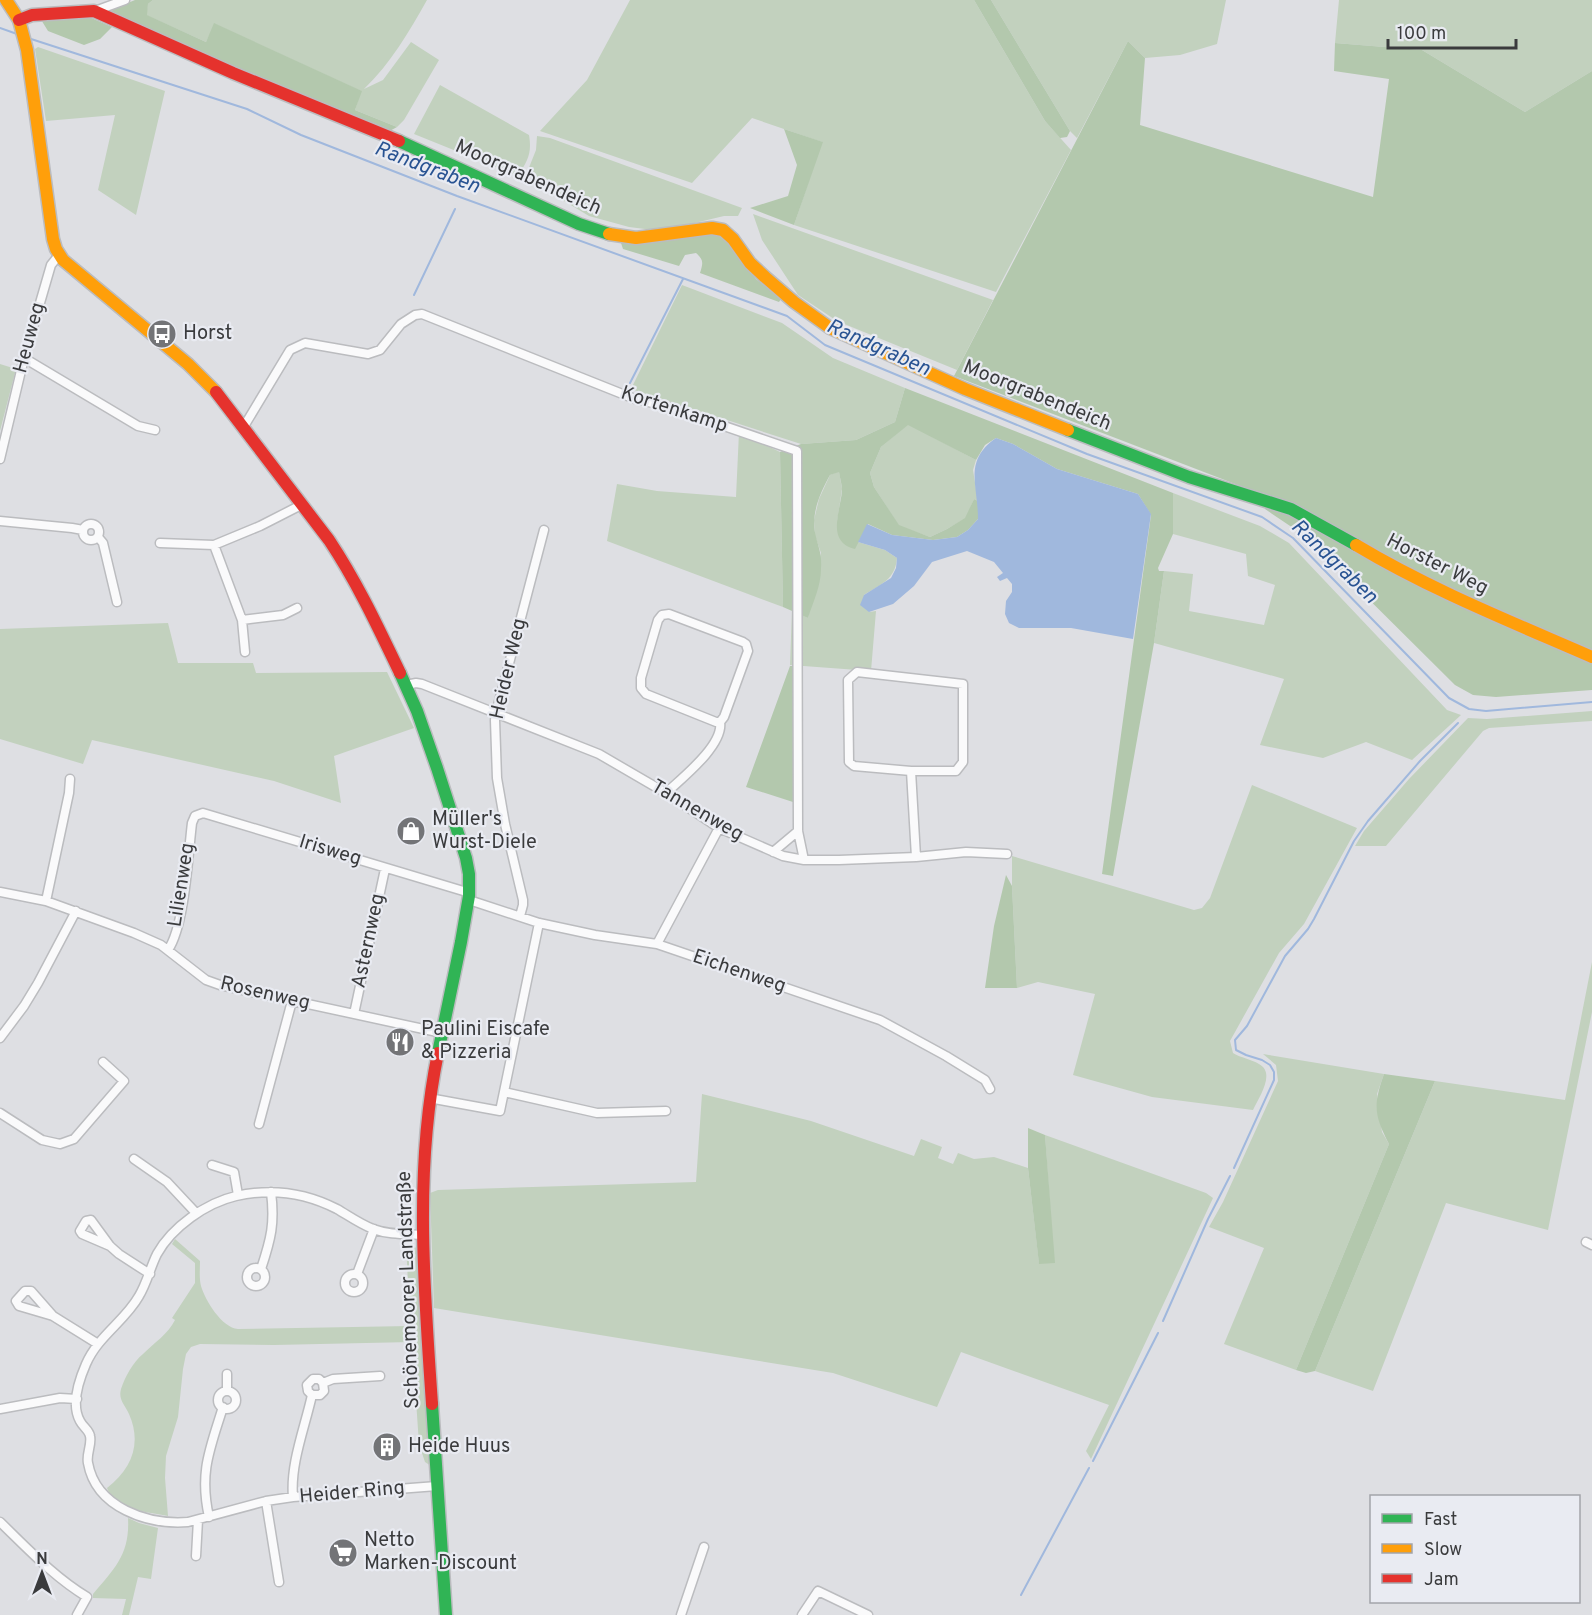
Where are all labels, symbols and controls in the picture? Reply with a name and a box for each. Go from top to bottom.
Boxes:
scale bar [1388,12,1516,50]
text: 100 m [1397,23,1446,46]
street label: Moorgrabendeich [451,134,605,222]
water label: Randgraben [370,136,484,201]
street label: Heuweg [8,300,52,376]
water label: Randgraben [822,313,935,383]
bus stop icon: Horst [146,318,178,350]
place label: Horst [183,321,232,347]
street label: Moorgrabendeich [959,354,1115,438]
street label: Kortenkamp [617,381,731,439]
water label: Randgraben [1285,514,1384,611]
street label: Horster Weg [1382,528,1492,602]
street label: Heider Weg [485,616,533,722]
street label: Tannenweg [646,774,748,848]
place label: Müller's Wurst-Diele [432,807,537,856]
shop icon: Müller's Wurst-Diele [395,815,427,847]
street label: Irisweg [296,829,364,873]
street label: Lilienweg [163,841,201,929]
street label: Asternweg [346,891,392,991]
street label: Eichenweg [689,944,789,1000]
street label: Rosenweg [218,971,312,1017]
place label: Paulini Eiscafe & Pizzeria [421,1017,550,1066]
restaurant icon: Paulini Eiscafe & Pizzeria [384,1026,416,1058]
street label: Schönemoorer Landstraße [392,1171,426,1409]
building icon: Heide Huus [371,1431,403,1463]
place label: Heide Huus [408,1434,510,1460]
street label: Heider Ring [298,1475,406,1511]
legend [1370,1495,1580,1603]
text: Fast [1424,1509,1457,1532]
place label: Netto Marken-Discount [364,1528,517,1577]
supermarket icon: Netto Marken-Discount [327,1537,359,1569]
text: Slow [1424,1539,1462,1562]
north arrow [12,1543,72,1603]
text: N [36,1550,48,1570]
text: Jam [1424,1569,1459,1592]

